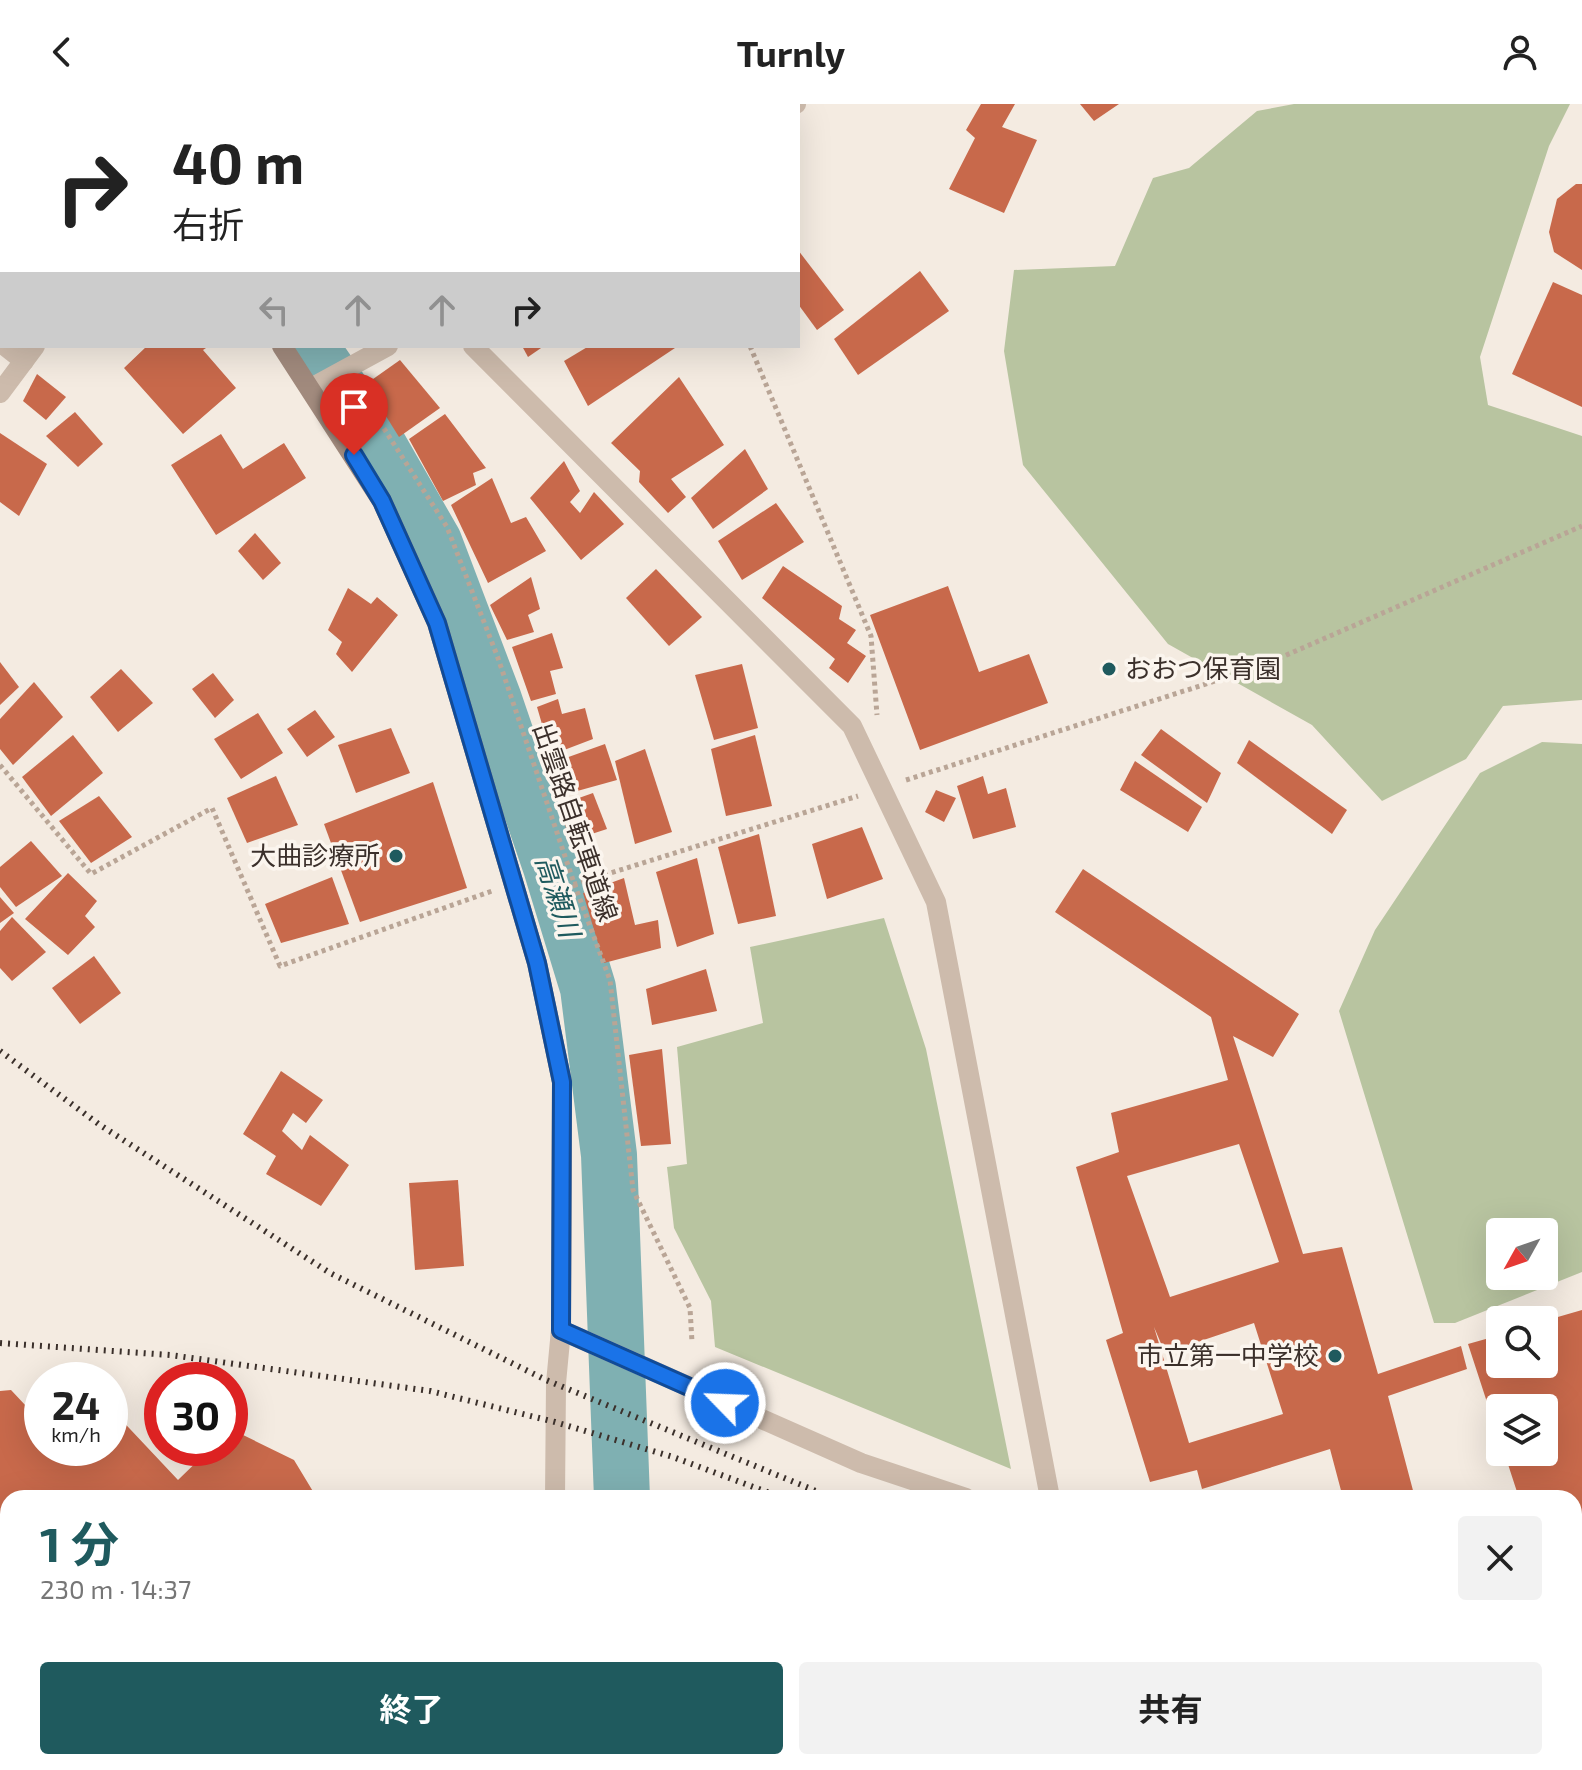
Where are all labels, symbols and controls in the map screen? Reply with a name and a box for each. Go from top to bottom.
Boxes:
icon: back [40,30,84,74]
icon: person [1498,30,1542,74]
text: Turnly [737,31,845,74]
text: 40 m [172,128,304,195]
icon: right [40,136,144,240]
text: 右折 [172,202,244,245]
icon: left [252,288,296,332]
icon: ahead [336,288,380,332]
icon: ahead [420,288,464,332]
icon: right [504,288,548,332]
pin [320,373,388,455]
icon: arrive [332,385,376,429]
place label: おおつ保育園 [1125,652,1281,683]
marker: おおつ保育園 [1100,660,1118,678]
street label: 出雲路自転車道線 [528,718,625,925]
place label: 大曲診療所 [250,839,380,870]
marker: 大曲診療所 [387,847,405,865]
water label: 高瀬川 [530,850,589,944]
north arrow [1486,1218,1558,1290]
map controls [1486,1218,1558,1466]
button: search [1486,1306,1558,1378]
place label: 市立第一中学校 [1137,1339,1319,1370]
marker: 市立第一中学校 [1326,1347,1344,1365]
position arrow [683,1361,767,1445]
speed limit sign: 30 [144,1362,248,1466]
text: 24 [52,1380,100,1428]
button: layers [1486,1394,1558,1466]
text: km/h [51,1422,101,1446]
text: 1 分 [40,1514,119,1572]
button: close [1458,1516,1542,1600]
text: 230 m · 14:37 [40,1573,191,1604]
button: 終了 [40,1662,783,1754]
button: 共有 [799,1662,1542,1754]

